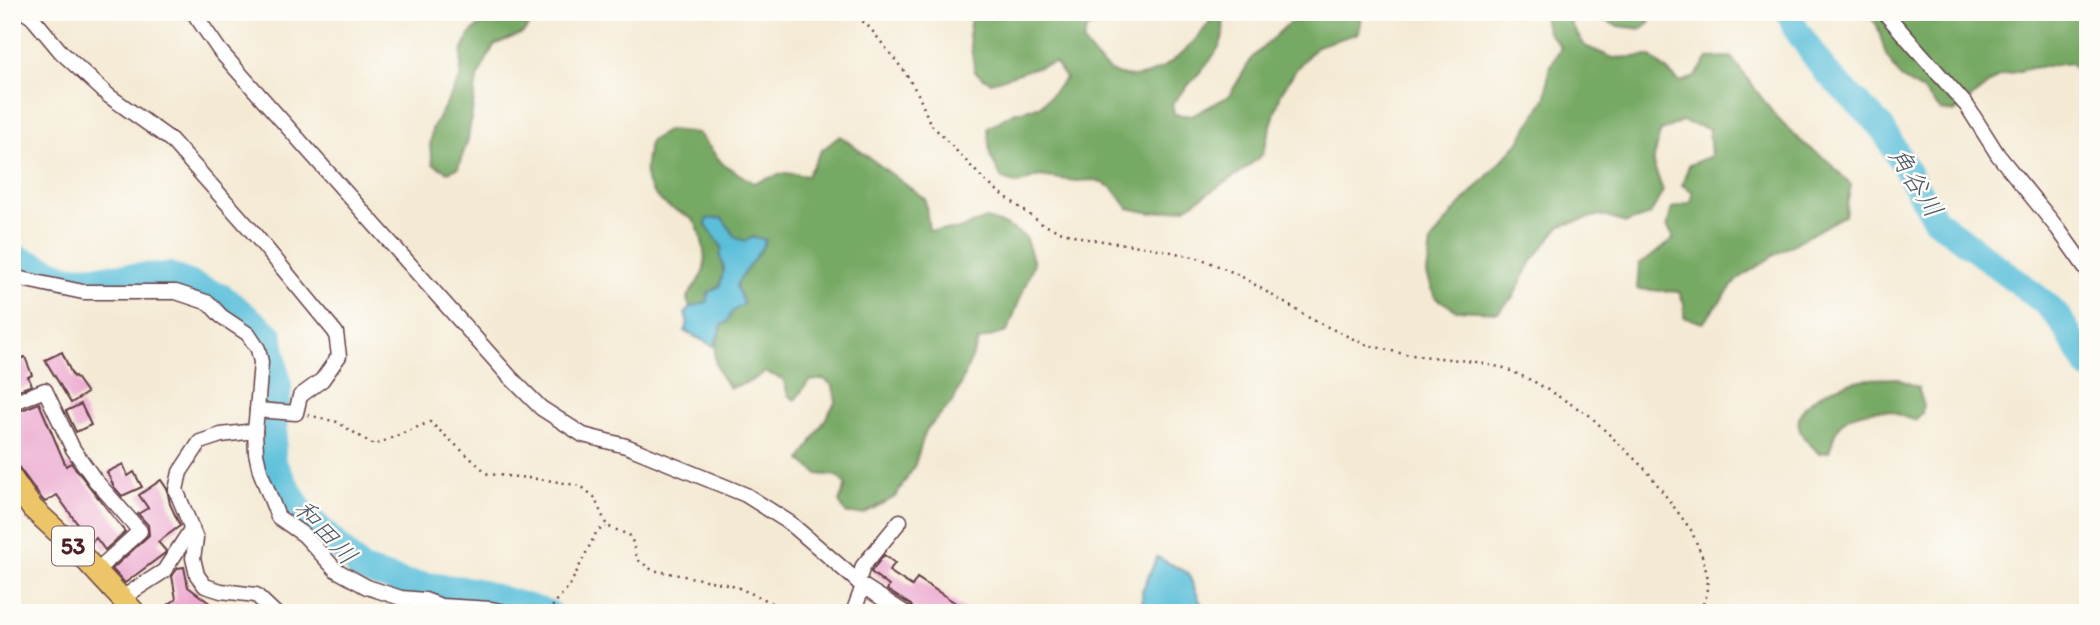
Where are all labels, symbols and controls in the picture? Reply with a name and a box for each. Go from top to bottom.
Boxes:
water label: 角谷川 [1882,140,1950,224]
water label: 和田川 [288,493,364,571]
road number: 53 [52,526,94,566]

